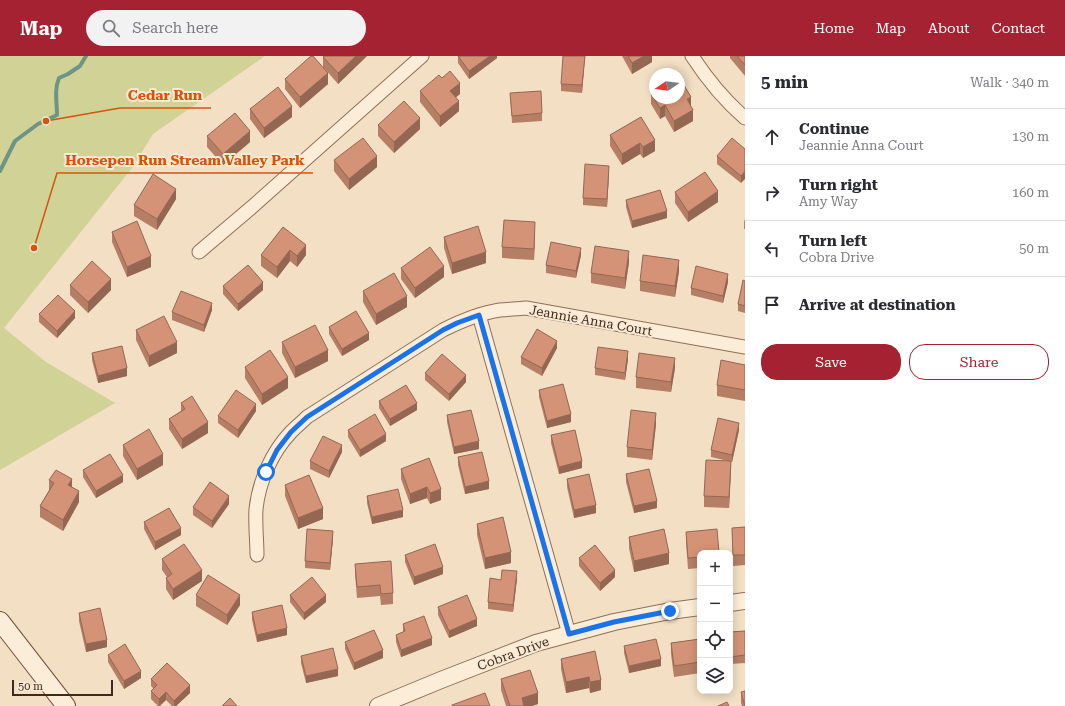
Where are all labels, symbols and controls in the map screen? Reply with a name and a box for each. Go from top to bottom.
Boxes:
search box [86,10,366,46]
text: Map [20,17,62,40]
icon: search [100,17,122,39]
text: Search here [132,19,218,37]
text: Home [813,20,854,36]
text: Map [876,20,906,36]
text: About [928,20,970,36]
text: Contact [992,20,1045,36]
north arrow [649,68,685,104]
text: 5 min [761,72,808,92]
text: Walk · 340 m [970,75,1049,90]
callout: Cedar Run [120,82,211,108]
text: Cedar Run [128,87,203,103]
text: Continue [799,120,869,138]
icon: ahead [761,126,783,148]
text: 130 m [1012,129,1049,144]
text: Jeannie Anna Court [799,138,924,153]
callout: Horsepen Run Stream Valley Park [57,147,313,173]
text: Horsepen Run Stream Valley Park [65,152,305,168]
text: Turn right [799,176,878,194]
icon: right [761,182,783,204]
text: 160 m [1012,185,1049,200]
text: Amy Way [799,194,858,209]
text: Turn left [799,232,867,250]
icon: left [761,238,783,260]
text: 50 m [1019,241,1049,256]
text: Cobra Drive [799,250,874,265]
icon: arrive [761,294,783,316]
text: Arrive at destination [799,296,955,314]
street label: Jeannie Anna Court [528,302,654,339]
button: Save [761,344,901,380]
button: Share [909,344,1049,380]
route start [257,463,275,481]
map controls [697,550,733,694]
button: + [697,550,733,586]
button: − [697,586,733,622]
route end [661,602,679,620]
button: locate [697,622,733,658]
street label: Cobra Drive [475,634,551,673]
button: layers [697,658,733,694]
scale bar [12,678,113,697]
text: 50 m [18,680,43,693]

